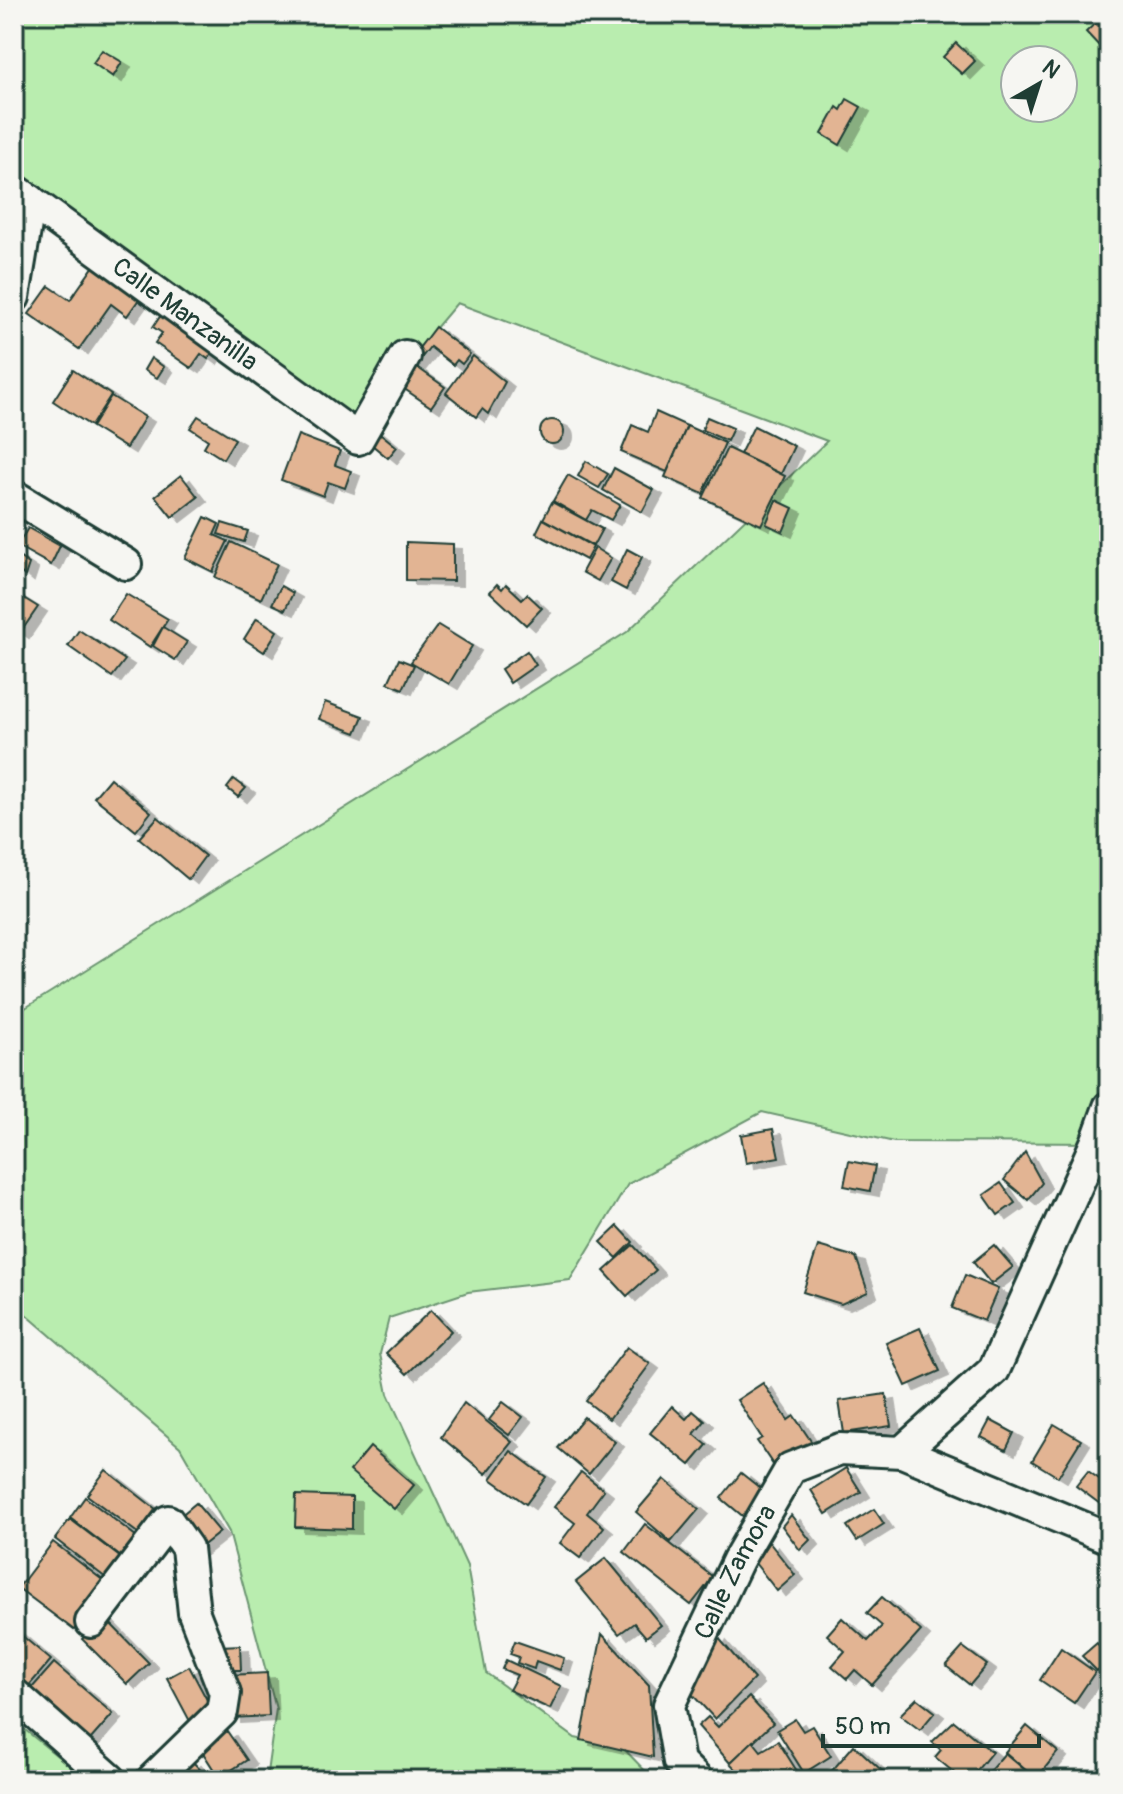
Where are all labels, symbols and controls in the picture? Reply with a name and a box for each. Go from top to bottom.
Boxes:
north arrow [999,44,1079,124]
text: N [1036,54,1066,85]
street label: Calle Manzanilla [106,251,264,378]
street label: Calle Zamora [688,1499,784,1645]
scale bar [823,1698,1039,1748]
text: 50 m [835,1712,891,1741]

